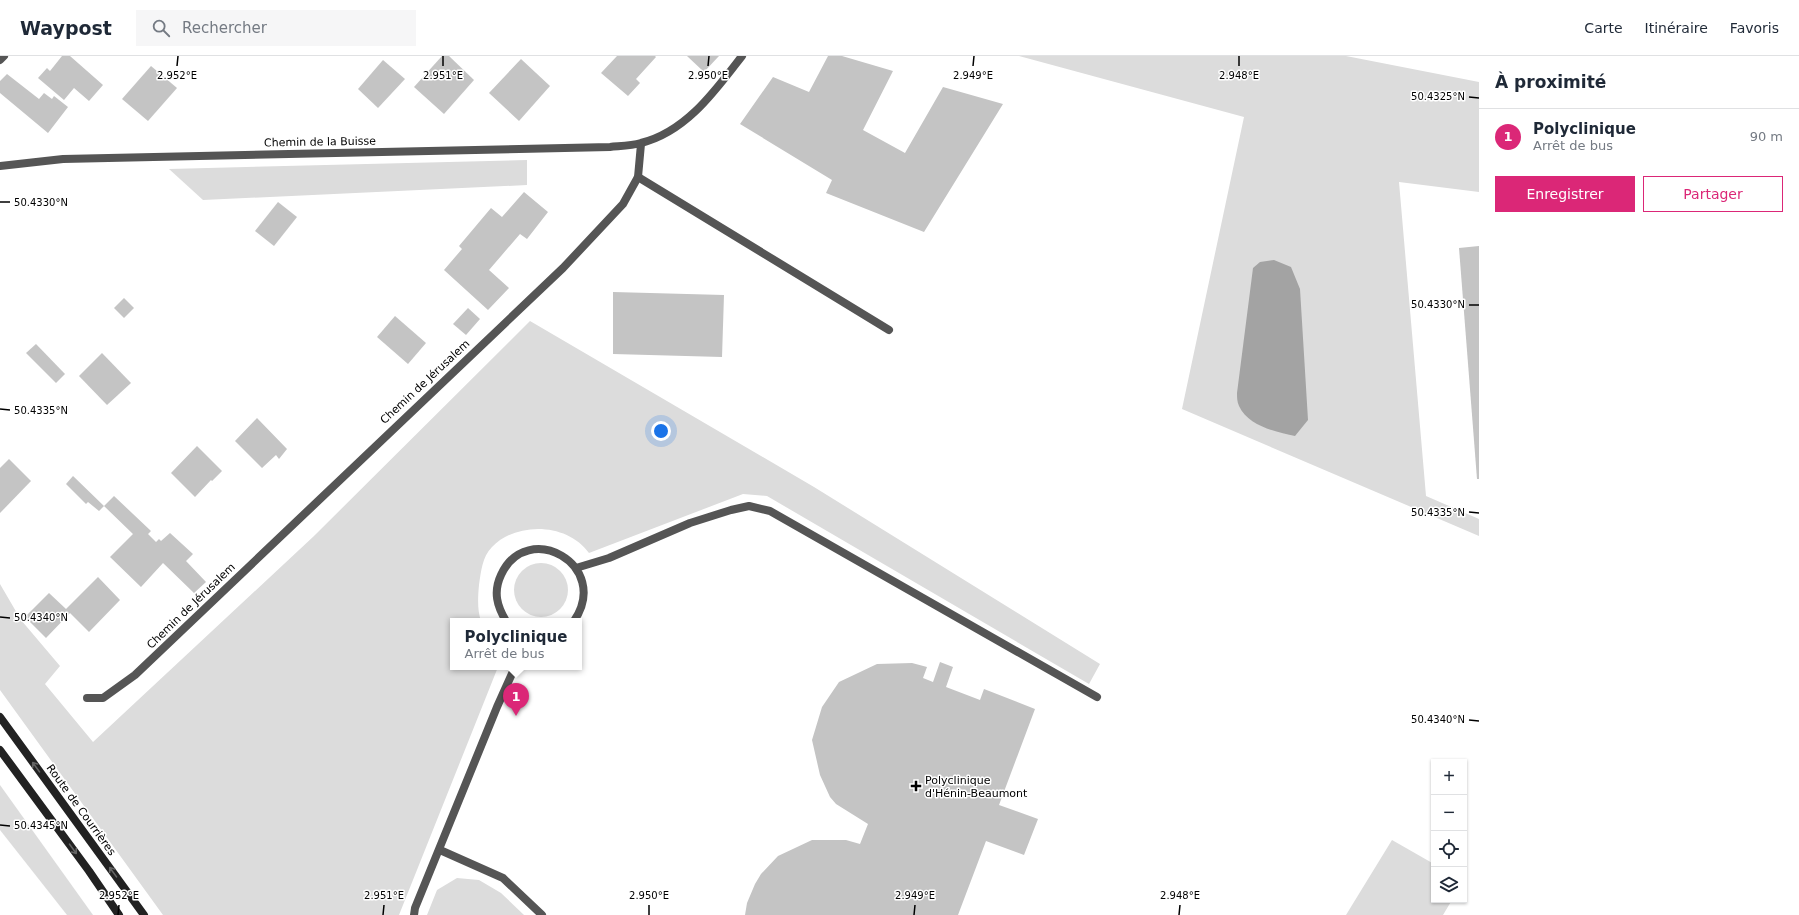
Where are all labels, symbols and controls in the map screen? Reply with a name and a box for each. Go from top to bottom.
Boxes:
search box [136,10,416,46]
text: Waypost [20,17,112,39]
icon: search [150,17,172,39]
text: Rechercher [182,19,267,37]
text: Carte [1584,20,1623,36]
text: Itinéraire [1645,20,1708,36]
text: Favoris [1730,20,1779,36]
text: 2.952°E [157,70,197,81]
text: 2.951°E [423,70,463,81]
text: 2.950°E [688,70,728,81]
text: 2.949°E [953,70,993,81]
text: 2.948°E [1219,70,1259,81]
text: À proximité [1495,72,1606,92]
text: 50.4325°N [1411,91,1465,102]
text: Polyclinique [1533,120,1636,138]
text: 1 [1503,129,1513,144]
text: 90 m [1750,129,1783,144]
street label: Chemin de la Buisse [264,135,376,149]
text: Arrêt de bus [1533,138,1613,153]
button: Enregistrer [1495,176,1635,212]
button: Partager [1643,176,1783,212]
text: 50.4330°N [14,197,68,208]
text: 50.4330°N [1411,299,1465,310]
street label: Chemin de Jérusalem [378,337,472,427]
text: 50.4335°N [14,405,68,416]
your location [651,421,671,441]
text: 50.4335°N [1411,507,1465,518]
street label: Chemin de Jérusalem [144,561,238,651]
text: 50.4340°N [14,612,68,623]
popup [450,618,582,670]
text: Polyclinique [465,628,567,646]
text: Arrêt de bus [465,646,545,661]
pin: 1 [503,683,529,716]
text: 50.4340°N [1411,714,1465,725]
map controls [1431,759,1467,903]
button: + [1431,759,1467,795]
one-way arrow [32,762,40,773]
street label: Route de Courrières [44,762,119,858]
place label: Polyclinique d'Hénin-Beaumont [925,774,1028,800]
marker: Polyclinique d'Hénin-Beaumont [910,780,922,792]
button: − [1431,795,1467,831]
text: 50.4345°N [14,820,68,831]
button: locate [1431,831,1467,867]
one-way arrow [69,843,77,854]
one-way arrow [108,867,117,878]
button: layers [1431,867,1467,903]
text: 2.952°E [99,890,139,901]
text: 2.951°E [364,890,404,901]
text: 2.950°E [629,890,669,901]
text: 2.949°E [895,890,935,901]
text: 2.948°E [1160,890,1200,901]

